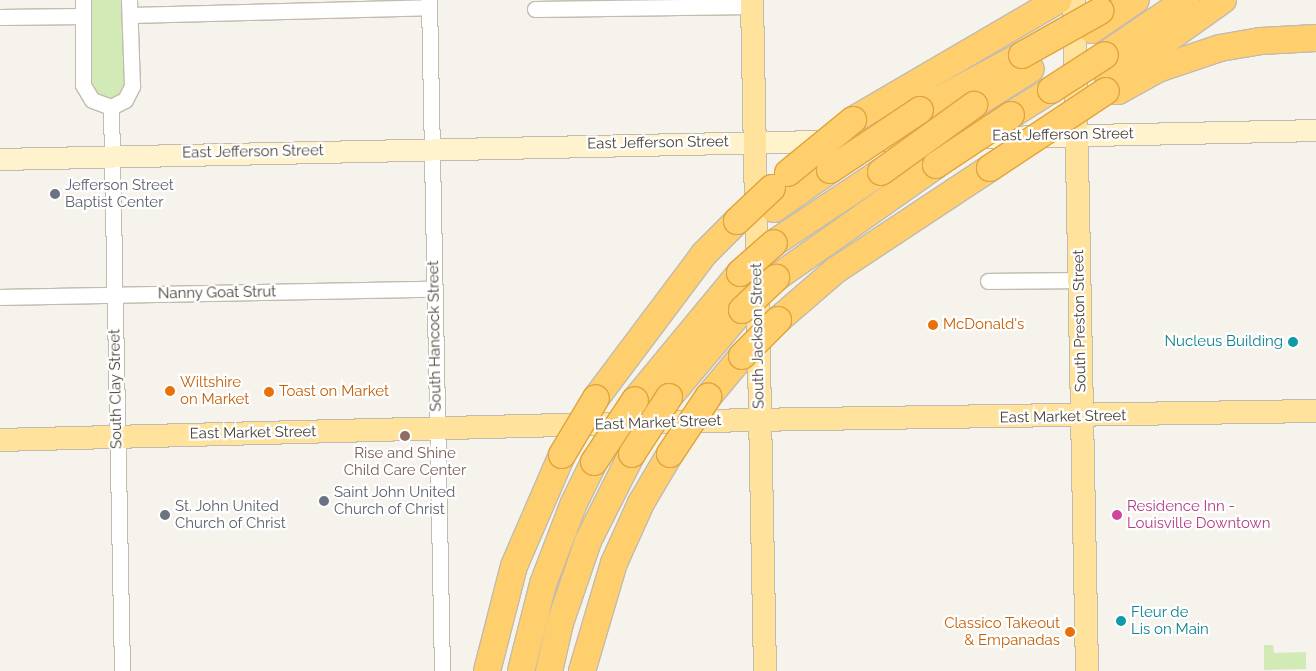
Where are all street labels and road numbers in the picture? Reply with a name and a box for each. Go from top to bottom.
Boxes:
street label: East Jefferson Street [992,125,1134,145]
street label: East Jefferson Street [587,133,729,153]
street label: East Jefferson Street [182,142,324,162]
street label: South Preston Street [1070,249,1090,393]
street label: South Hancock Street [425,260,445,412]
street label: South Jackson Street [748,263,768,409]
street label: Nanny Goat Strut [157,283,277,303]
street label: South Clay Street [106,329,126,449]
street label: East Market Street [1000,407,1126,427]
street label: East Market Street [594,412,722,434]
street label: East Market Street [190,423,316,443]

